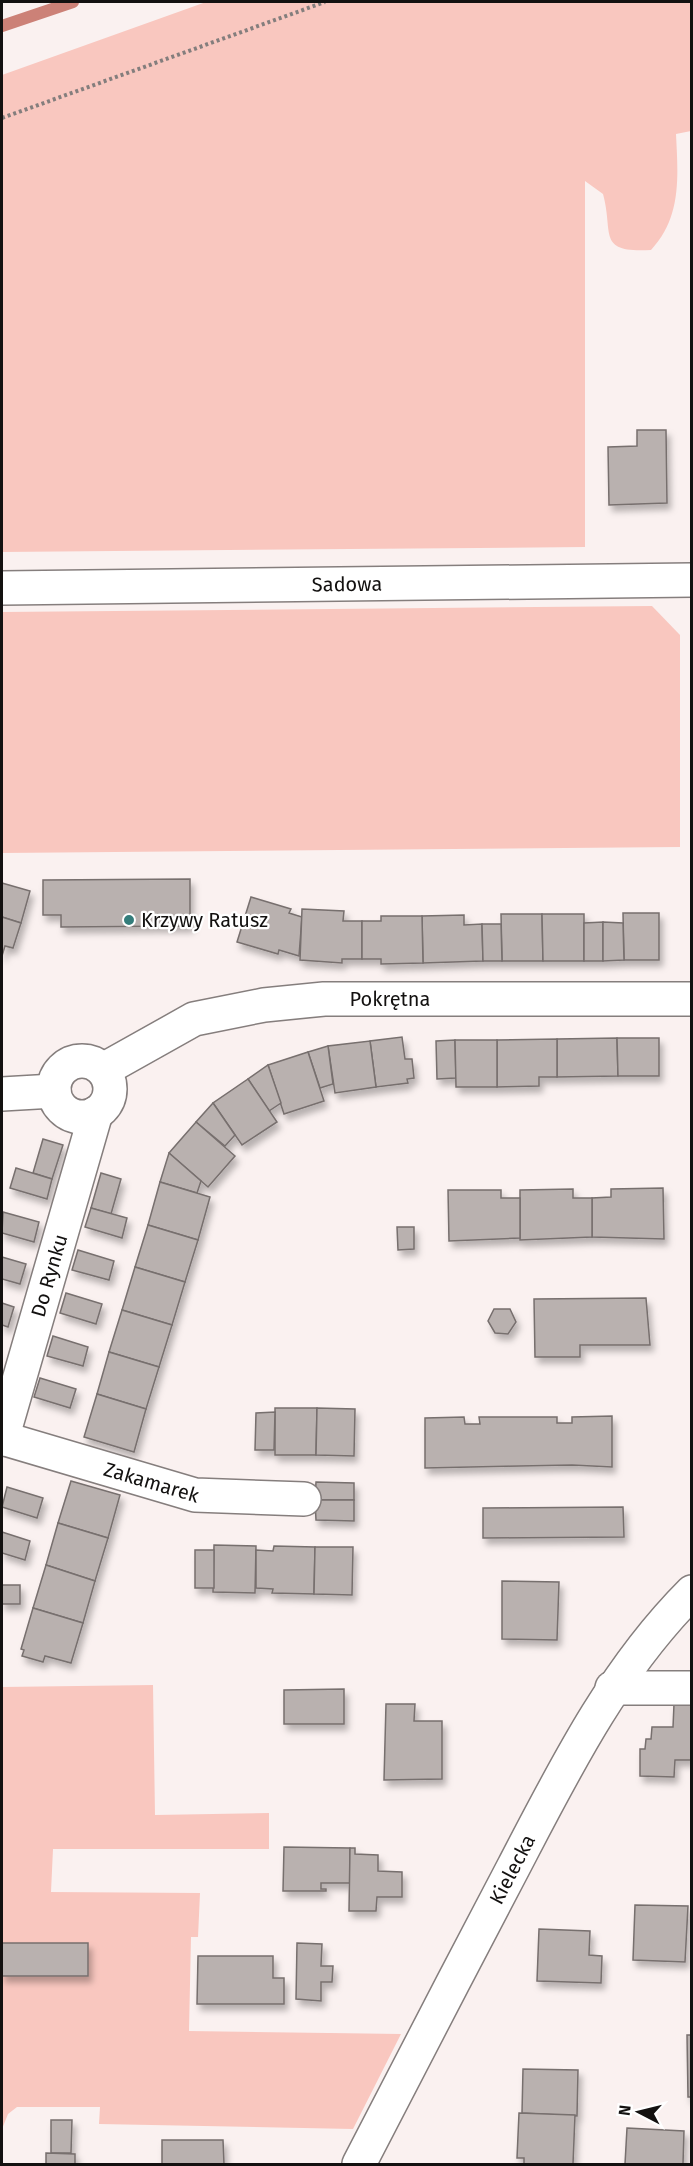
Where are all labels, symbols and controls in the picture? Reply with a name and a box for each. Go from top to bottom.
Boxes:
street label: Sadowa [312,572,382,596]
place label: Krzywy Ratusz [141,908,268,932]
marker: Krzywy Ratusz [122,913,136,927]
street label: Pokrętna [350,987,430,1011]
street label: Do Rynku [26,1231,72,1320]
street label: Zakamarek [101,1457,203,1508]
street label: Kielecka [484,1830,540,1908]
north arrow [609,2082,669,2142]
text: N [615,2104,635,2117]

